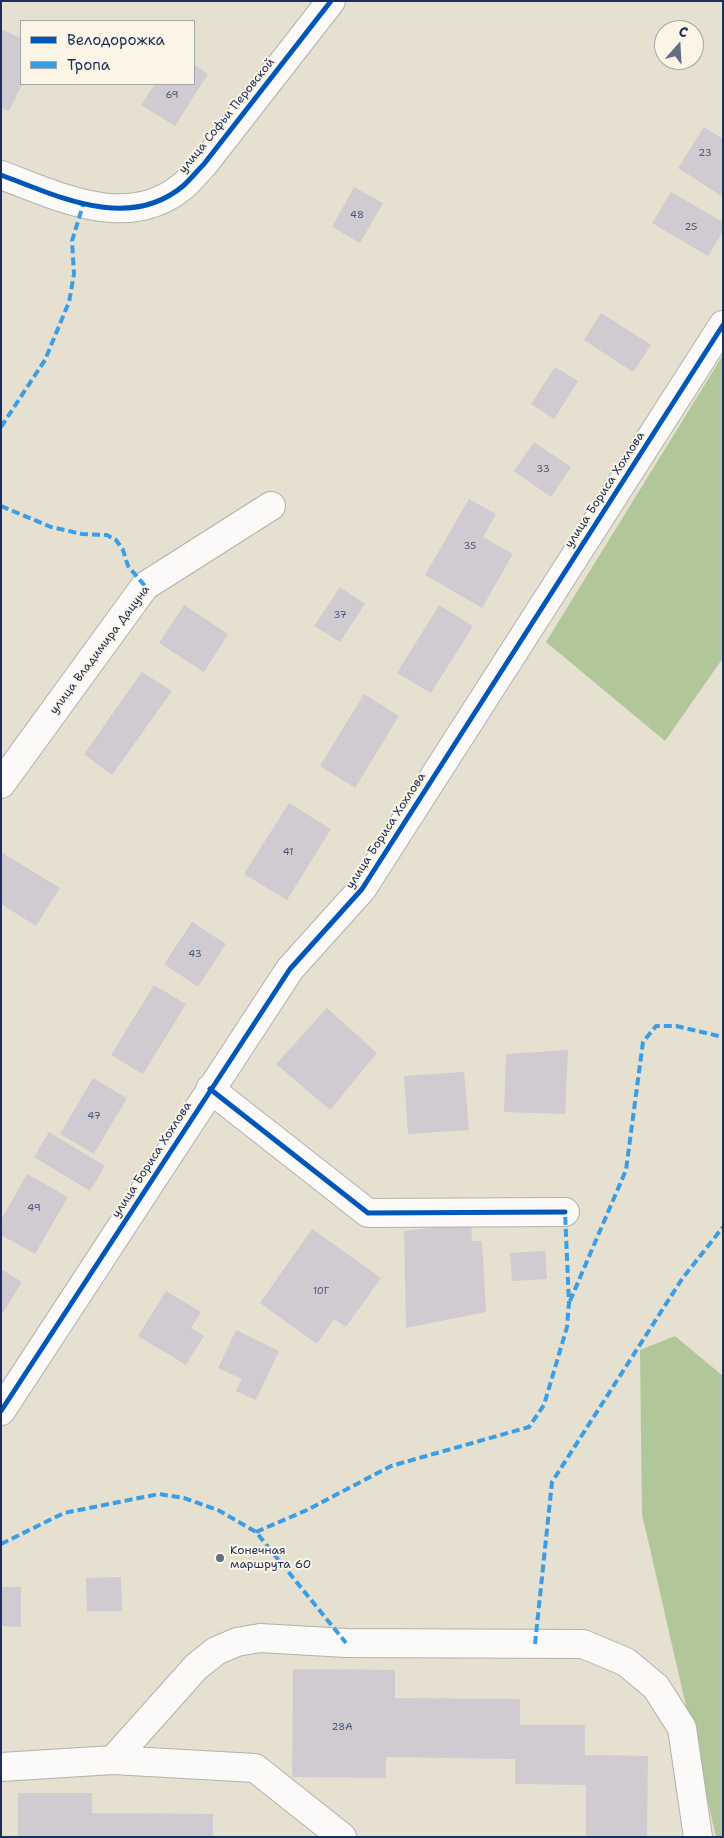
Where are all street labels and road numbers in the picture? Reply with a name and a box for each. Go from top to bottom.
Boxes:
street label: улица Софьи Перовской [176,55,278,177]
street label: улица Бориса Хохлова [562,429,648,551]
street label: улица Владимира Дацуна [47,583,153,717]
street label: улица Бориса Хохлова [343,770,429,892]
street label: улица Бориса Хохлова [109,1099,195,1221]

